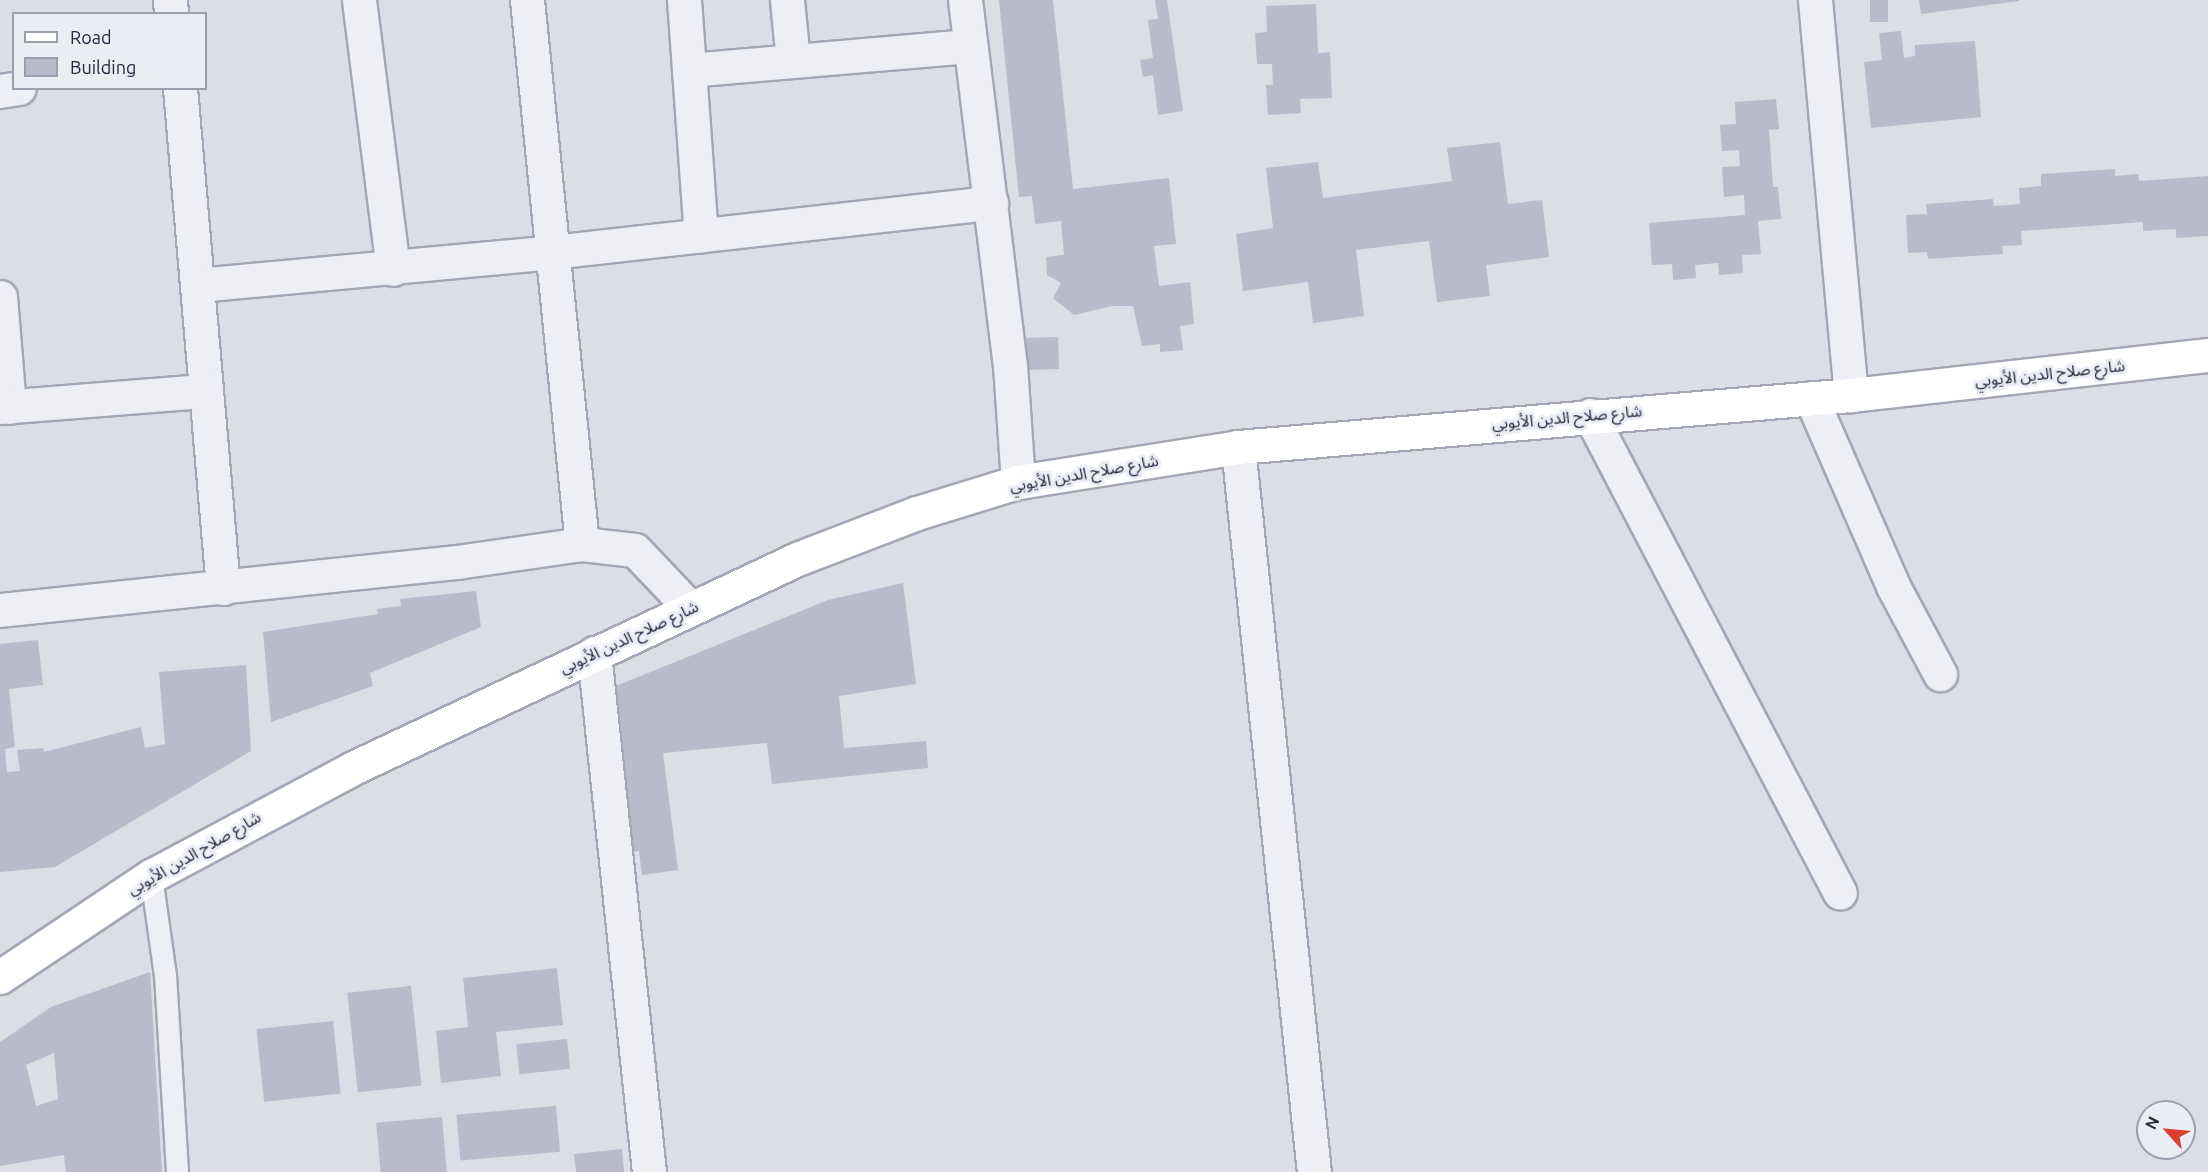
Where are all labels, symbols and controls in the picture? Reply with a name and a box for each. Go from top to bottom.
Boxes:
legend [12,12,207,90]
text: Road [70,27,112,47]
text: Building [70,57,136,77]
street label: شارع صلاح الدين الأيوبي [1974,356,2126,390]
street label: شارع صلاح الدين الأيوبي [1491,401,1643,433]
street label: شارع صلاح الدين الأيوبي [1008,450,1160,496]
street label: شارع صلاح الدين الأيوبي [557,596,701,678]
street label: شارع صلاح الدين الأيوبي [124,807,264,899]
north arrow [2136,1100,2196,1160]
text: N [2141,1113,2162,1132]

